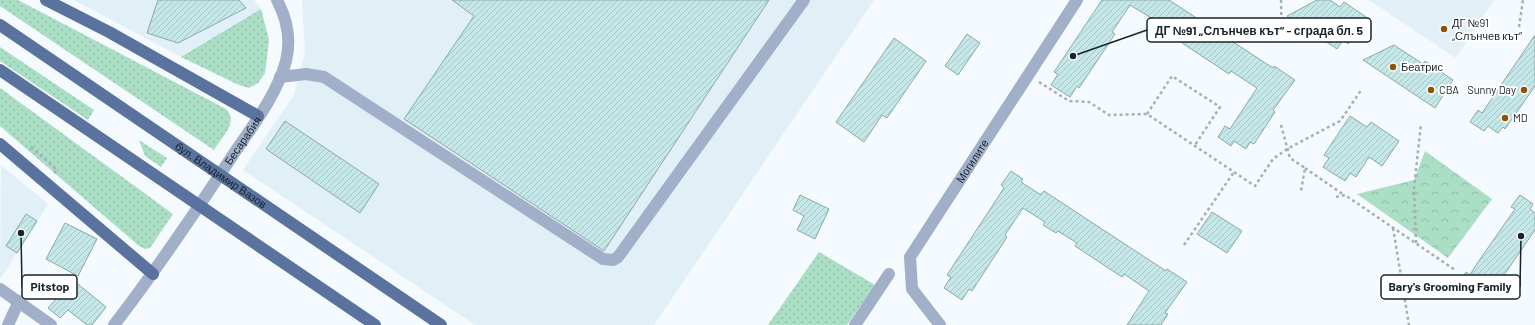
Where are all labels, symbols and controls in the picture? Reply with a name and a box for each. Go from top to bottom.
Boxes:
place label: ДГ №91 „Слънчев кът“ [1452,16,1522,42]
callout: ДГ №91 „Слънчев кът“ - сграда бл. 5 [1147,18,1371,42]
text: ДГ №91 „Слънчев кът“ - сграда бл. 5 [1155,23,1364,38]
marker: ДГ №91 „Слънчев кът“ [1439,24,1449,34]
place label: Беатрис [1401,60,1444,73]
marker: Беатрис [1388,62,1398,72]
place label: CBA [1439,83,1459,96]
place label: Sunny Day [1467,83,1516,96]
marker: CBA [1426,85,1436,95]
marker: Sunny Day [1519,85,1529,95]
place label: MD [1513,111,1528,124]
marker: MD [1500,113,1510,123]
street label: Бесарабия [221,114,263,167]
street label: Могилите [953,137,991,185]
street label: бул. Владимир Вазов [173,139,269,211]
callout: Pitstop [22,275,77,299]
callout: Bary's Grooming Family [1381,275,1520,299]
text: Pitstop [31,279,70,293]
text: Bary's Grooming Family [1388,279,1512,293]

